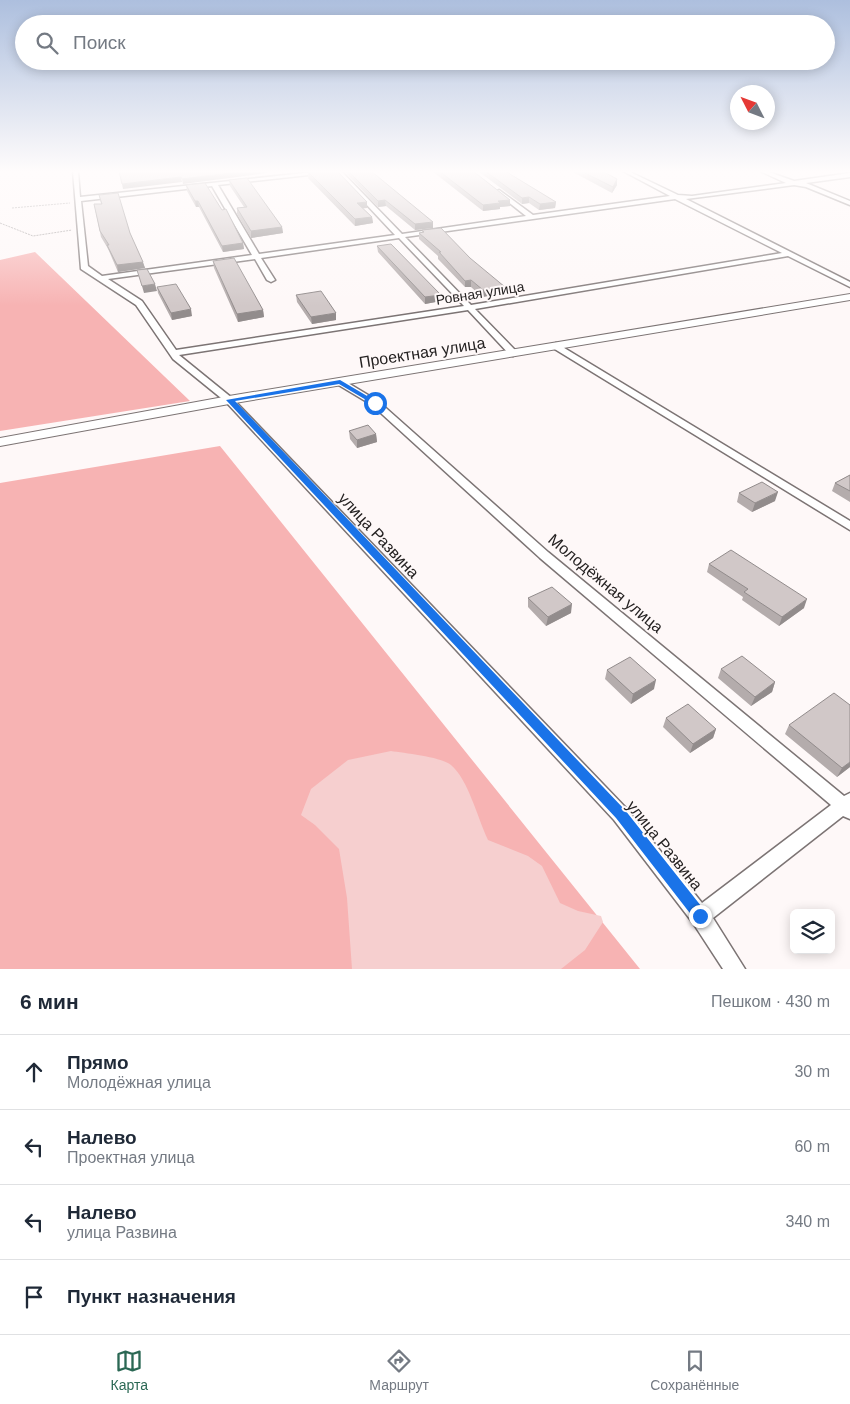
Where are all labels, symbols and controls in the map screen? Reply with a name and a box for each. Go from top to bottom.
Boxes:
search box [15,15,835,70]
icon: search [33,29,61,57]
text: Поиск [73,32,126,53]
north arrow [730,85,775,130]
street label: Ровная улица [435,278,526,308]
street label: Проектная улица [358,334,486,371]
route start [364,392,387,415]
street label: улица Развина [335,489,422,581]
street label: Молодёжная улица [545,531,666,636]
street label: улица Развина [623,797,706,893]
route end [689,905,712,928]
map controls [790,909,835,954]
button: layers [790,909,835,954]
text: 6 мин [20,990,79,1013]
text: Пешком · 430 m [711,993,830,1010]
text: Прямо [67,1052,129,1073]
icon: ahead [20,1058,48,1086]
text: 30 m [794,1063,830,1080]
text: Молодёжная улица [67,1074,211,1091]
text: Налево [67,1127,137,1148]
icon: left [20,1133,48,1161]
text: 60 m [794,1138,830,1155]
text: Проектная улица [67,1149,195,1166]
text: Налево [67,1202,137,1223]
icon: left [20,1208,48,1236]
text: 340 m [786,1213,830,1230]
text: улица Развина [67,1224,177,1241]
icon: arrive [20,1283,48,1311]
text: Пункт назначения [67,1286,236,1307]
tab: Карта [111,1347,148,1393]
tab: Маршрут [369,1347,429,1393]
tab: Сохранённые [650,1347,739,1393]

